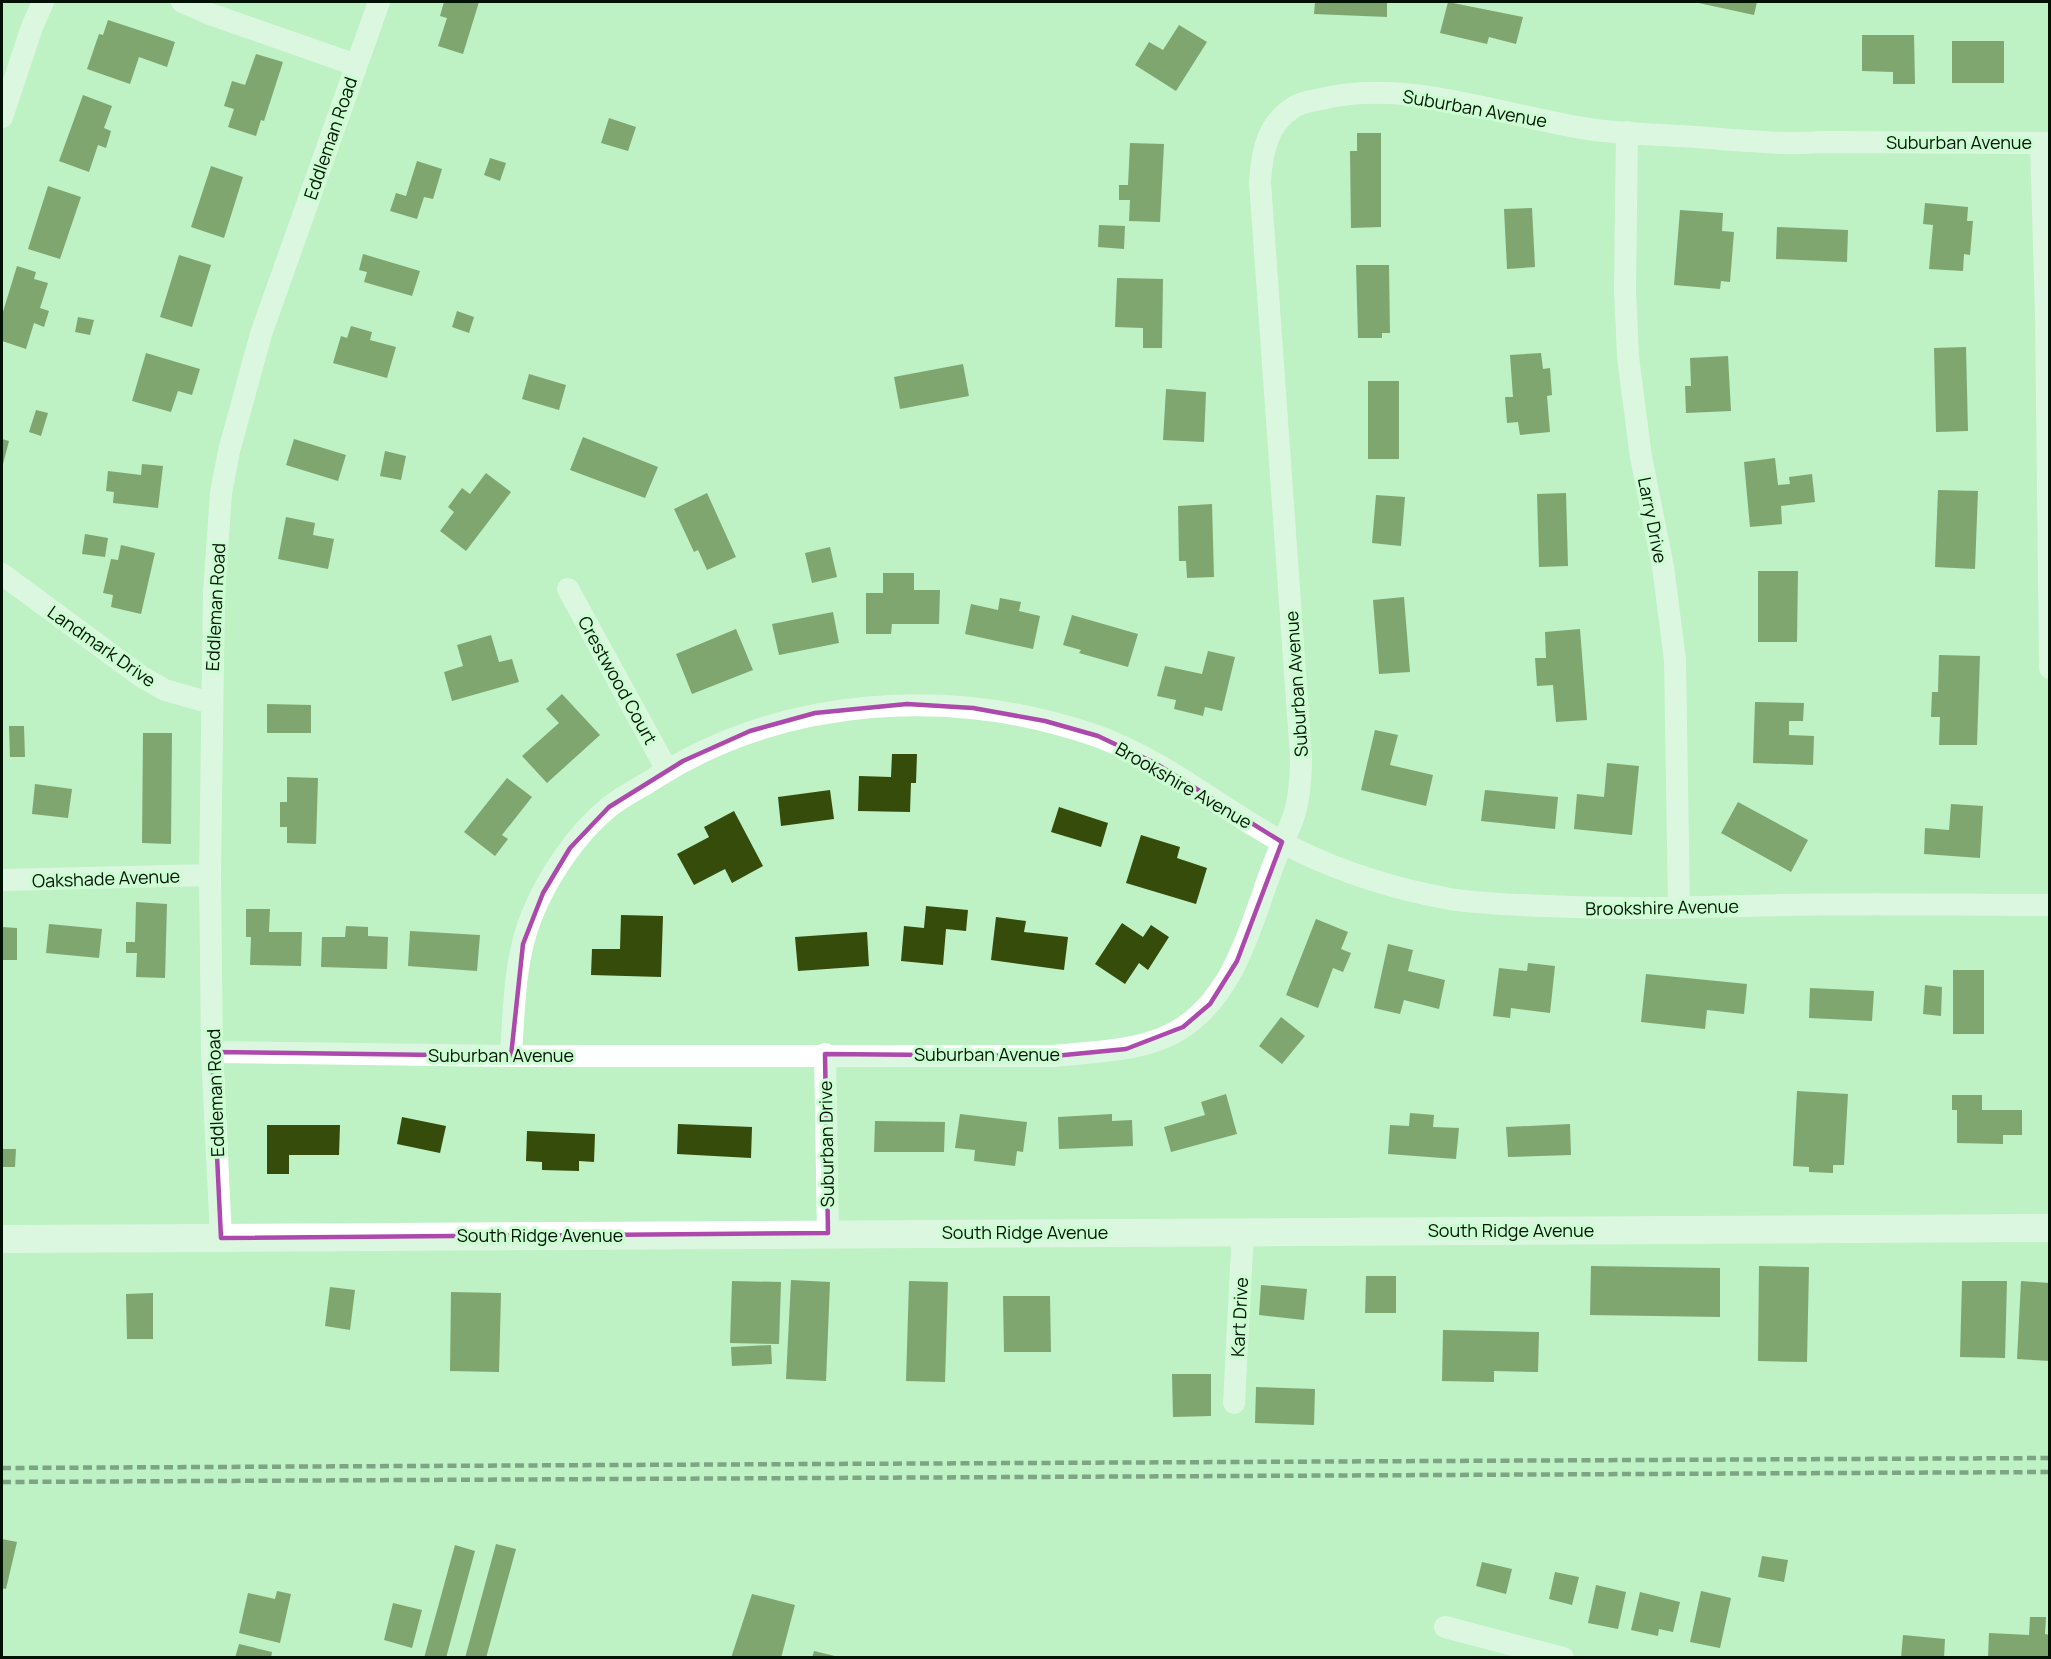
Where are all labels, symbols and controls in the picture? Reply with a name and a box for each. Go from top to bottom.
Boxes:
street label: Eddleman Road [298,73,362,203]
street label: Suburban Avenue [1401,83,1549,133]
street label: Suburban Avenue [1886,130,2032,154]
street label: Larry Drive [1633,475,1673,565]
street label: Eddleman Road [200,542,230,672]
street label: Landmark Drive [43,600,161,692]
street label: Suburban Avenue [1279,610,1313,758]
street label: Crestwood Court [573,612,663,748]
street label: Brookshire Avenue [1111,736,1257,834]
street label: Oakshade Avenue [31,863,181,893]
street label: Brookshire Avenue [1585,894,1739,920]
street label: Eddleman Road [201,1028,229,1158]
street label: Suburban Avenue [914,1042,1060,1066]
street label: Suburban Avenue [428,1043,574,1067]
street label: Suburban Drive [813,1080,839,1208]
street label: South Ridge Avenue [1428,1218,1594,1242]
street label: South Ridge Avenue [942,1220,1108,1244]
street label: South Ridge Avenue [457,1223,623,1247]
street label: Kart Drive [1225,1276,1253,1358]

